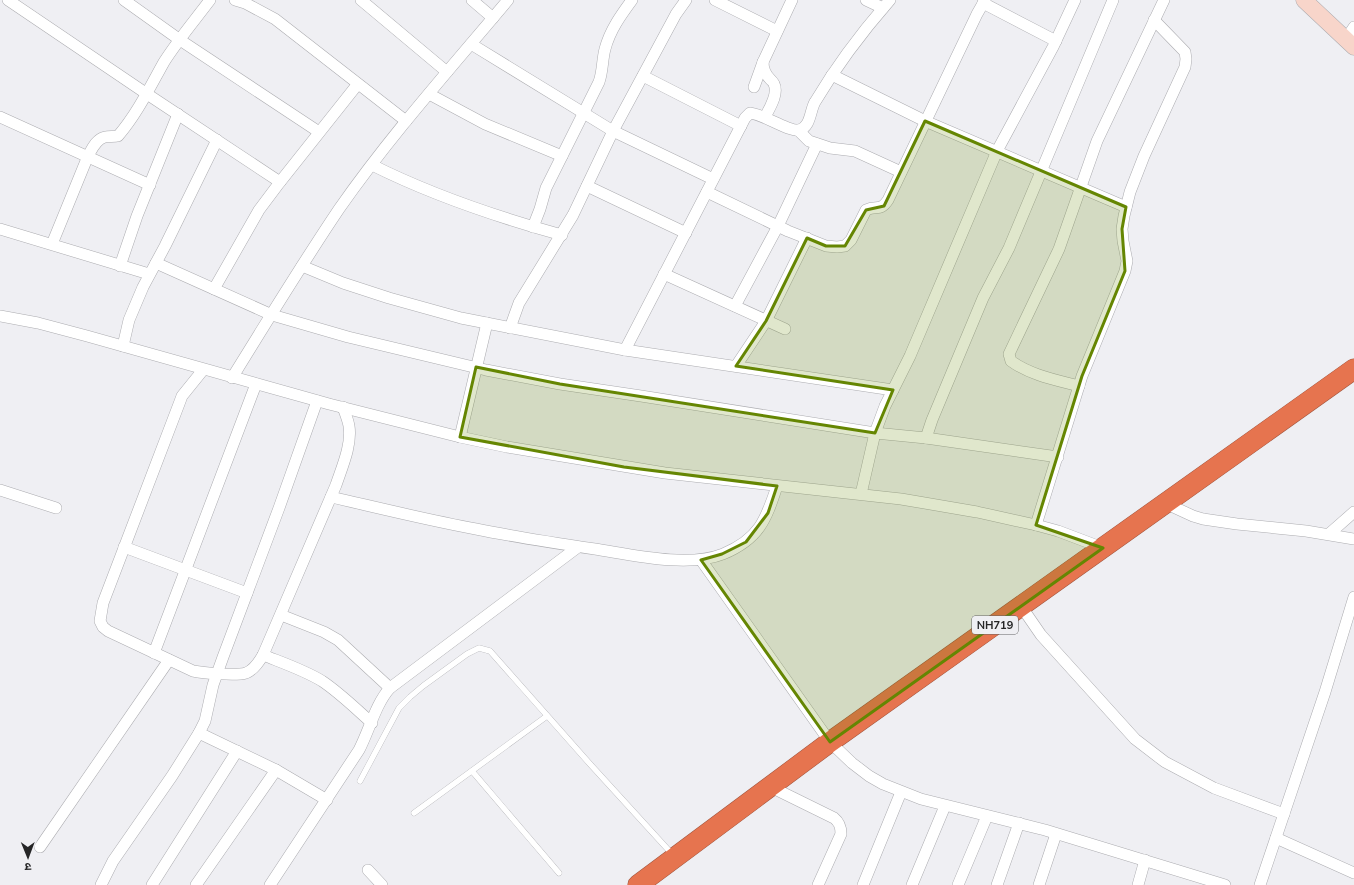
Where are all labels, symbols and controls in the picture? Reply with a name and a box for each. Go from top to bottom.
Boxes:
road number: NH719 [972,616,1018,634]
north arrow [8,837,48,877]
text: उ [24,860,32,874]

